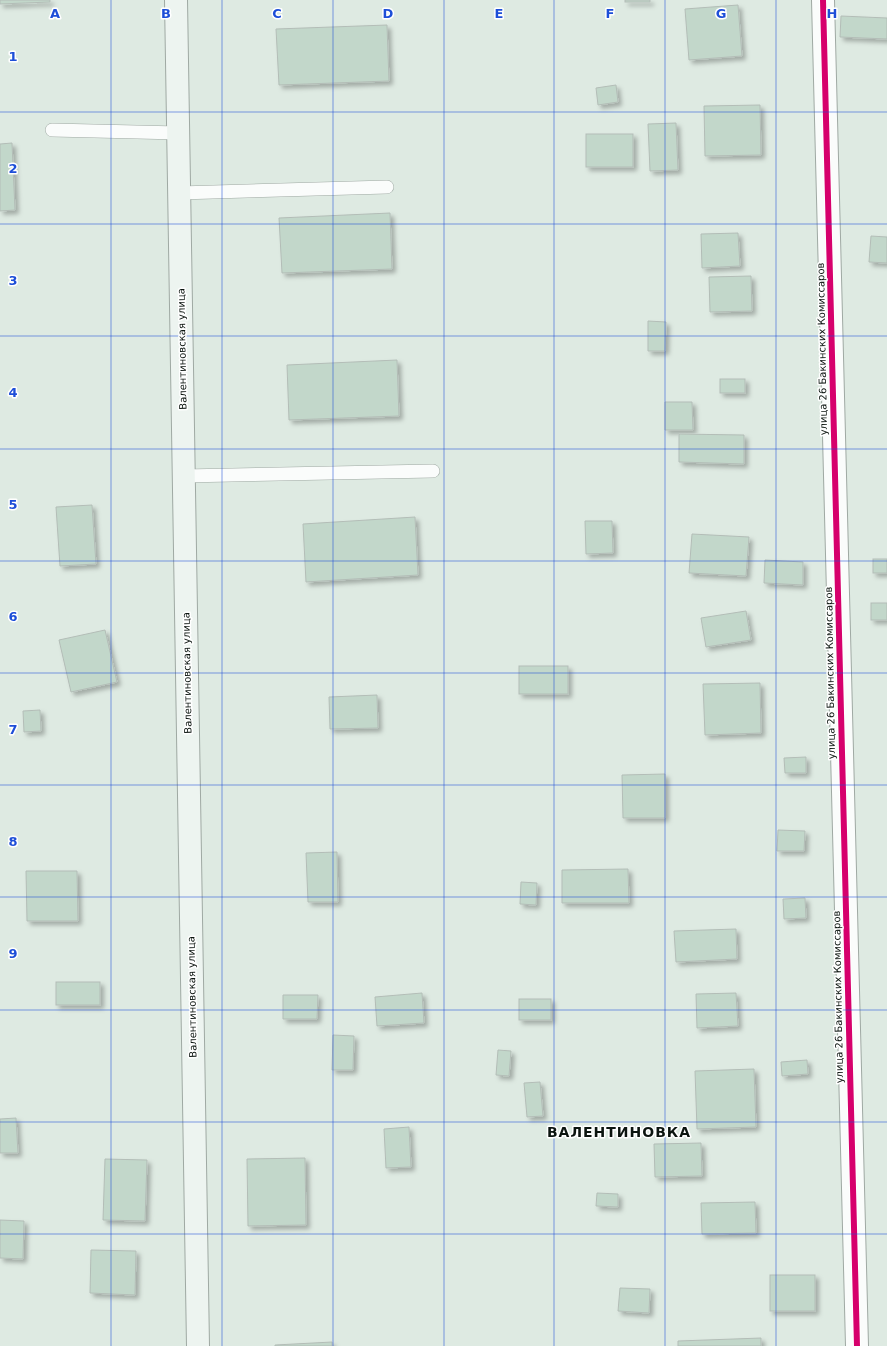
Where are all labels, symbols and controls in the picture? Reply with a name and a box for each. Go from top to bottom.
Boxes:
text: A [50,6,60,21]
text: B [161,6,171,21]
text: C [272,6,282,21]
text: D [383,6,394,21]
text: E [495,6,503,21]
text: F [606,6,614,21]
text: G [716,6,726,21]
text: H [827,6,837,21]
text: 1 [8,49,18,64]
text: 2 [8,161,18,176]
street label: улица 26 Бакинских Комиссаров [815,262,829,435]
text: 3 [8,273,18,288]
street label: Валентиновская улица [175,288,189,410]
text: 4 [8,385,18,400]
text: 5 [8,497,18,512]
street label: улица 26 Бакинских Комиссаров [823,586,837,759]
text: 6 [8,609,18,624]
street label: Валентиновская улица [180,612,194,734]
text: 7 [8,722,18,737]
text: 8 [8,834,18,849]
street label: улица 26 Бакинских Комиссаров [831,910,845,1083]
street label: Валентиновская улица [185,936,199,1058]
text: 9 [8,946,18,961]
district label: ВАЛЕНТИНОВКА [547,1124,691,1140]

